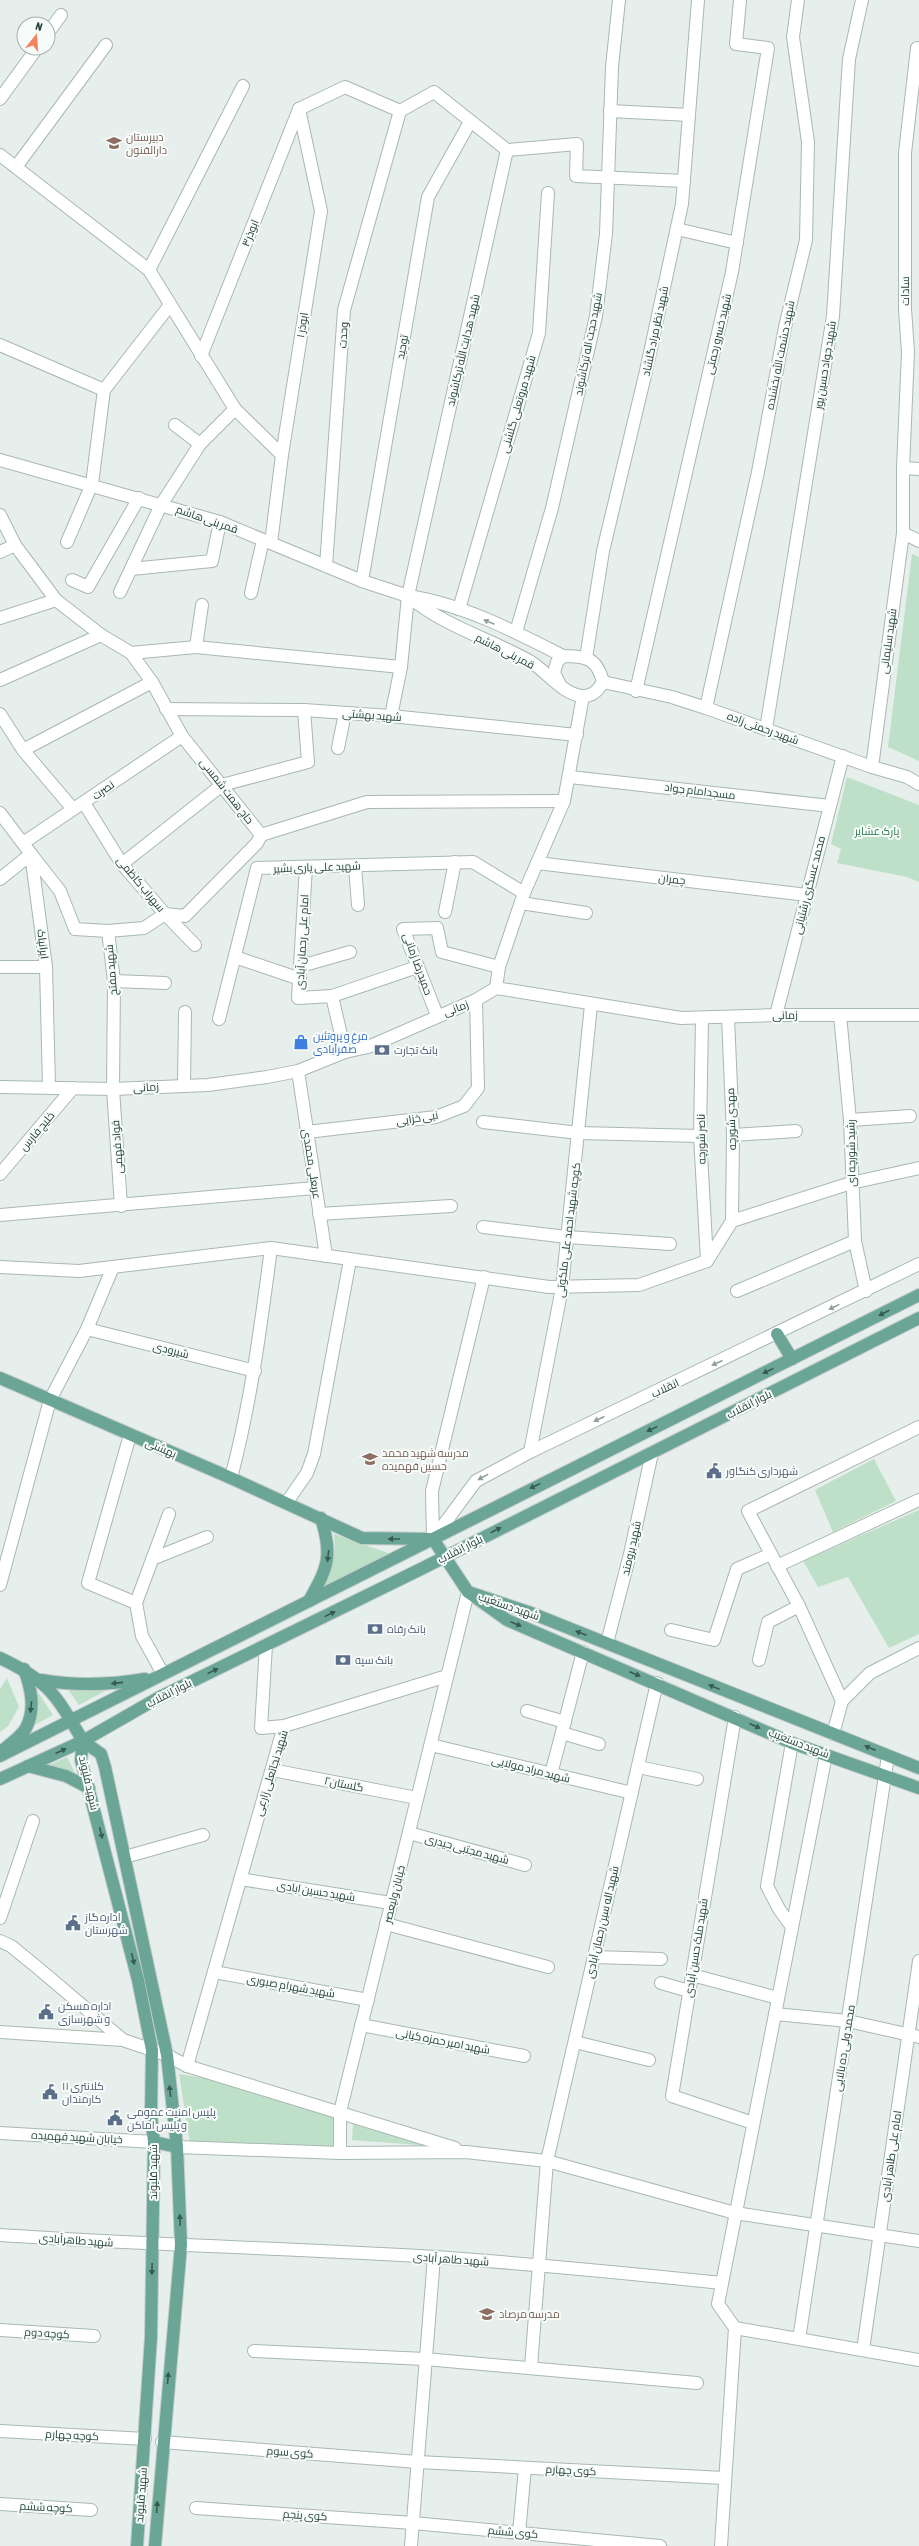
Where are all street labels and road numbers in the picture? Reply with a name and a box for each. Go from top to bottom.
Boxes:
street label: ابوذر۳ [239,218,262,249]
street label: سادات [899,276,911,306]
street label: شهید نظر مراد گلشاد [640,285,671,377]
street label: شهید حجت اله ترکاشوند [572,291,605,397]
street label: شهید هدایت الله ترکاشوند [442,292,483,407]
street label: شهید خسرو رحمتی [703,292,734,376]
street label: شهید حشمت الله بخشنده [762,299,797,411]
street label: ابوذر ۱ [294,312,311,339]
street label: شهید جواد حسین پور [812,320,839,411]
street label: وحدت [336,321,351,349]
street label: توحید [394,334,411,360]
street label: شهید مروتعلی گلشنی [498,354,539,455]
street label: قمر بنی هاشم [174,503,240,537]
street label: شهید سلیمانی [877,607,900,675]
street label: قمر بنی هاشم [473,631,537,673]
street label: شهید بهشتی [342,707,402,724]
street label: شهید رحمتی زاده [725,709,801,747]
street label: حاج همت شمسی [196,756,256,827]
street label: نصرت [90,778,117,803]
street label: مسجدامام جواد [664,781,736,803]
street label: محمد عسگری رشتیانی [791,834,828,936]
street label: سهراب کاظمی [114,854,168,915]
street label: شهید علی یاری بشیر [272,859,361,876]
street label: چمران [658,872,686,887]
street label: امام علی رحمان آبادی [294,894,312,990]
street label: ایرانپاک [34,928,51,960]
street label: حمیدرضا زمانی [400,931,435,997]
street label: شهید مفتح [103,944,121,996]
street label: زمانی [442,998,471,1019]
street label: زمانی [772,1009,798,1022]
street label: زمانی [133,1080,159,1095]
street label: مهدی شورچه [724,1088,739,1150]
street label: خلیج فارس [17,1109,58,1154]
street label: نبی خزایی [395,1109,439,1128]
street label: ناصر شورچه [695,1114,708,1164]
street label: رشید شورچه ای [844,1119,859,1187]
street label: فواد فهمی [109,1120,126,1174]
street label: عربعلی محمدی [300,1128,323,1200]
street label: کوچه شهید احمد علی ملکوتی [554,1162,583,1298]
street label: شیرودی [151,1340,190,1361]
street label: انقلاب [649,1376,681,1400]
street label: بلوار انقلاب [724,1387,774,1421]
street label: بهشتی [143,1436,178,1461]
street label: شهید برومند [619,1520,644,1577]
street label: بلوار انقلاب [435,1532,485,1566]
street label: شهید دستغیب [477,1590,541,1623]
street label: بلوار انقلاب [144,1676,194,1710]
street label: شهید دستغیب [767,1726,831,1761]
street label: شهید نجاتعلی زارعی [252,1729,291,1818]
street label: شهید مراد مولایی [490,1753,571,1786]
street label: شهید قلیوند [76,1755,101,1812]
street label: گلستان۲ [323,1774,365,1795]
street label: شهید مجتبی حیدری [423,1832,510,1867]
street label: خیابان ولیعصر [381,1864,408,1925]
street label: شهید اله سین رحمان آبادی [583,1865,622,1980]
street label: شهید حسین ابادی [276,1879,356,1904]
street label: شهید ملک حسین آبادی [682,1898,711,1999]
street label: شهید شهرام صبوری [246,1972,336,2002]
street label: محمد ولی ده بالایی [831,2004,858,2093]
street label: شهید امیر حمزه کیانی [395,2026,491,2057]
street label: امام علی طاهر آبادی [879,2110,905,2203]
street label: خیابان شهید فهمیده [31,2129,123,2146]
street label: شهید قلیوند [147,2144,160,2200]
street label: شهید طاهرآبادی [38,2231,114,2250]
street label: شهید طاهر آبادی [412,2250,489,2269]
street label: کوچه دوم [24,2325,70,2343]
street label: کوچه چهارم [45,2428,99,2444]
street label: کوی سوم [266,2444,314,2462]
street label: کوی چهارم [545,2463,597,2479]
street label: شهید قلیوند [133,2467,150,2523]
street label: کوچه ششم [19,2500,73,2516]
street label: کوی پنجم [282,2507,328,2525]
street label: کوی ششم [487,2524,539,2542]

